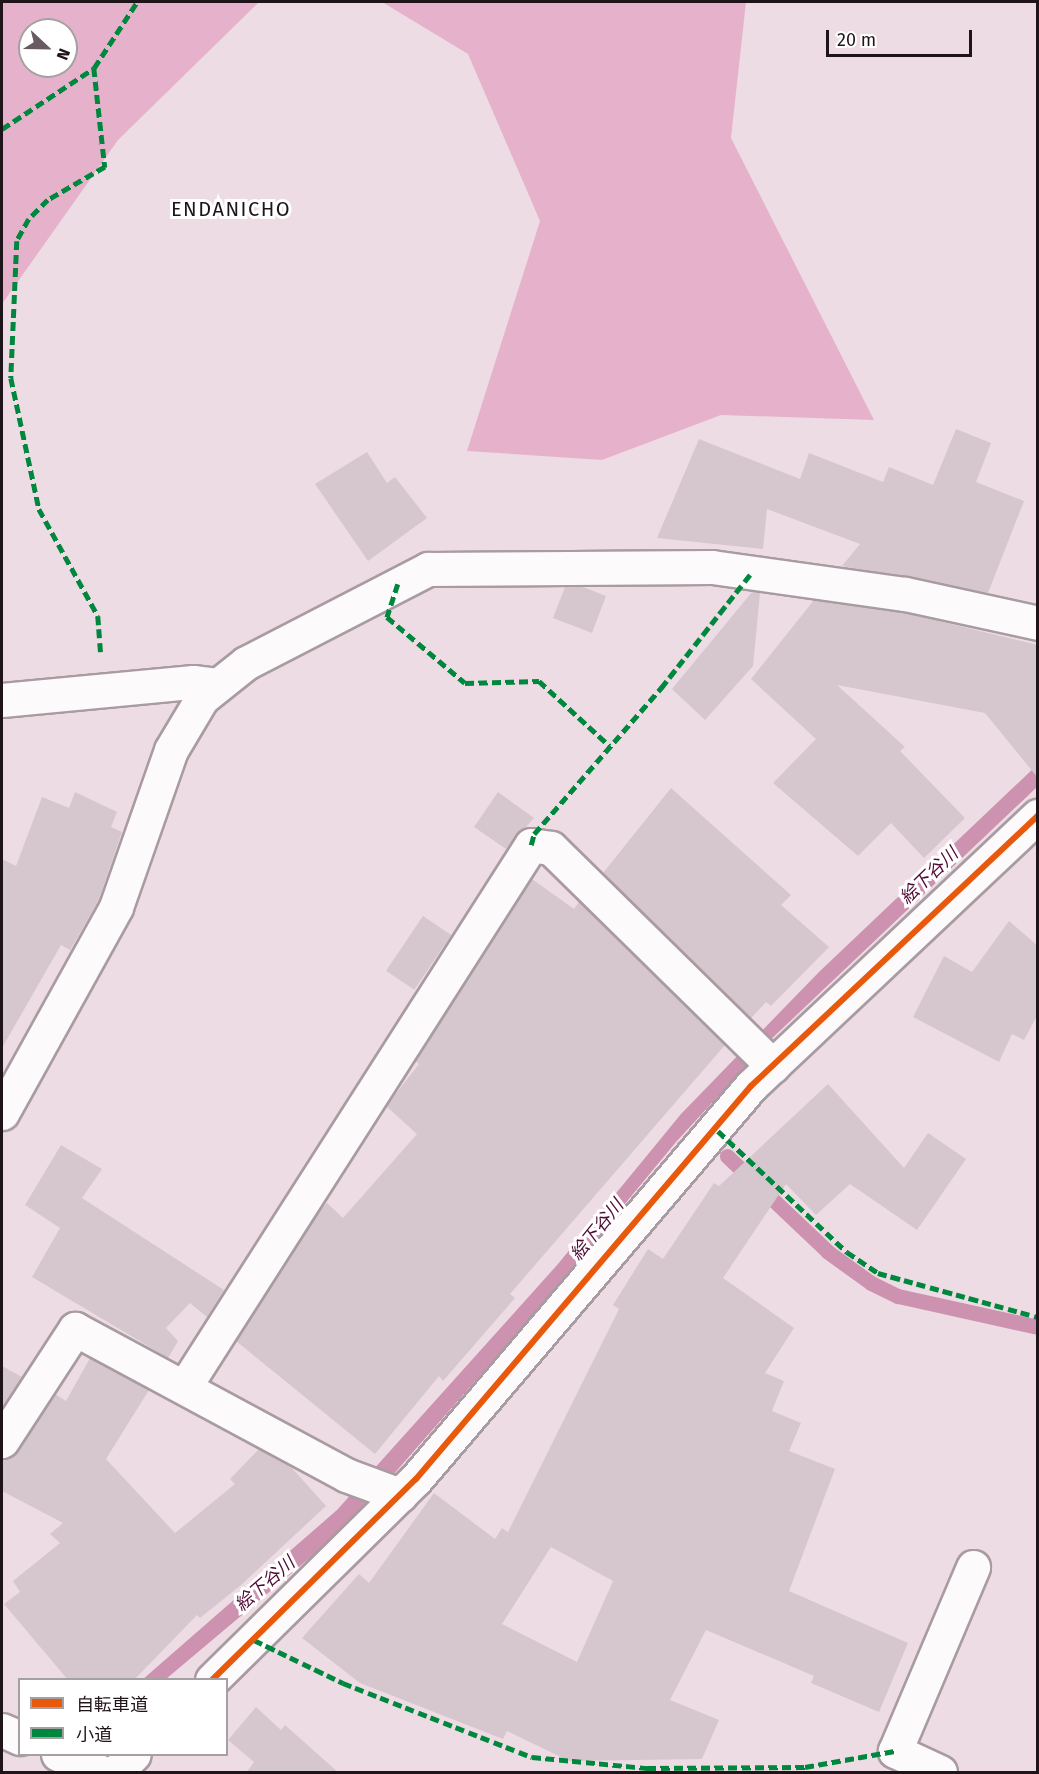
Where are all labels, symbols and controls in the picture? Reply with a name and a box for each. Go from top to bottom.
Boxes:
north arrow [18,18,78,78]
scale bar [829,18,974,56]
text: 20 m [837,29,876,51]
text: N [53,46,74,63]
district label: ENDANICHO [171,197,291,221]
water label: 絵下谷川 [896,843,962,909]
water label: 絵下谷川 [566,1195,628,1265]
water label: 絵下谷川 [231,1552,299,1616]
legend [18,1678,228,1756]
text: 自転車道 [76,1694,148,1716]
text: 小道 [76,1724,112,1746]

